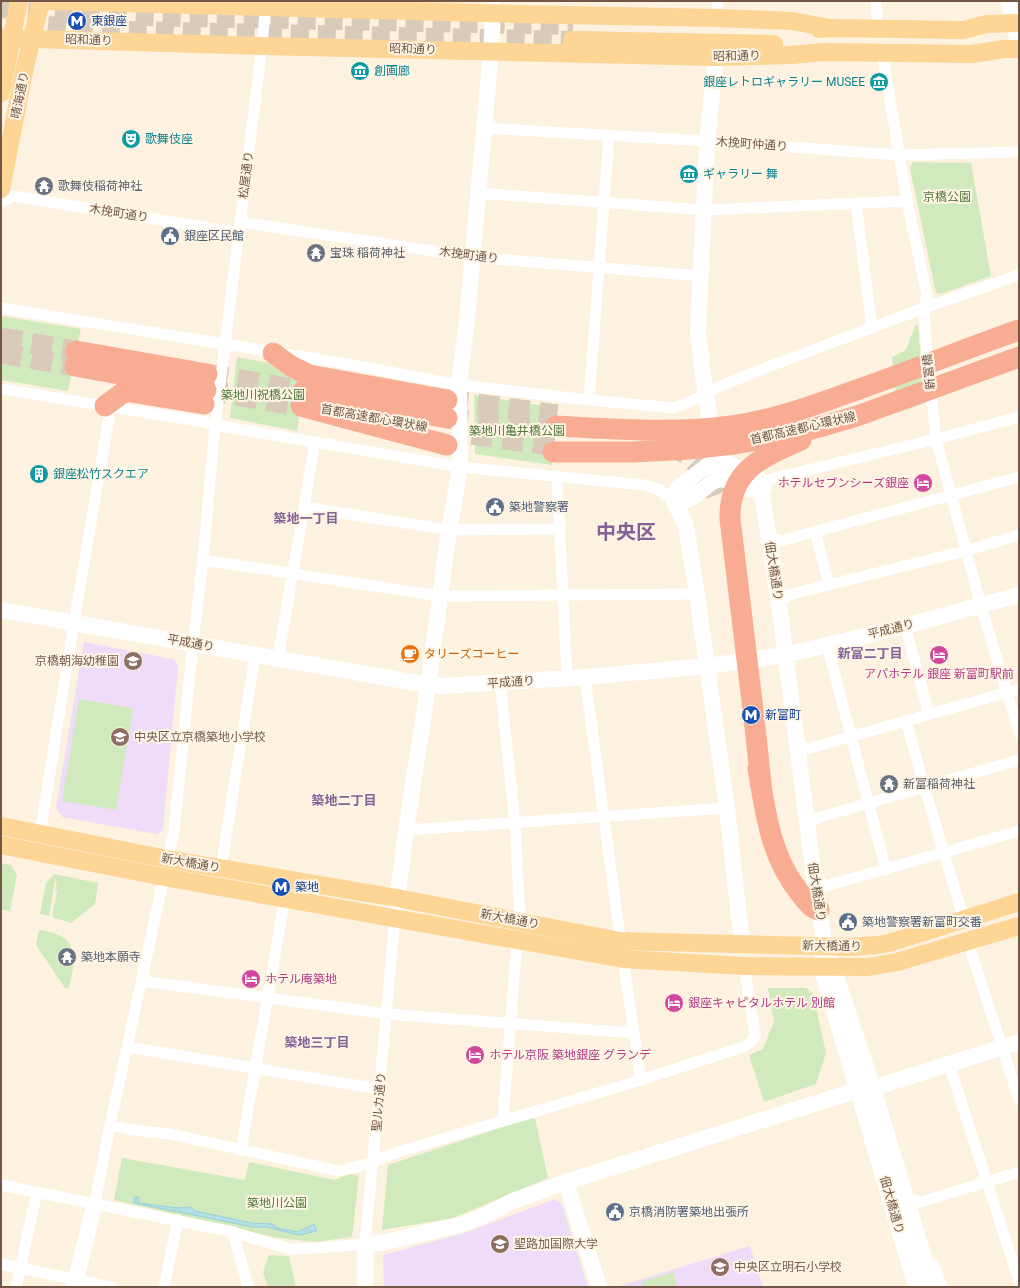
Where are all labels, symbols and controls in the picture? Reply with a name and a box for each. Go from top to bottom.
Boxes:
metro station icon: 東銀座 [66,10,88,32]
place label: 東銀座 [91,14,127,28]
street label: 昭和通り [65,32,113,48]
street label: 昭和通り [389,41,437,57]
street label: 昭和通り [713,49,761,63]
museum icon: 創画廊 [349,60,371,82]
place label: 創画廊 [374,64,410,78]
street label: 晴海通り [9,70,31,120]
museum icon: 銀座レトロギャラリー MUSEE [868,71,890,93]
place label: 銀座レトロギャラリー MUSEE [703,75,865,89]
theatre icon: 歌舞伎座 [120,128,142,150]
place label: 歌舞伎座 [145,132,193,146]
street label: 木挽町仲通り [716,135,788,153]
street label: 松屋通り [236,150,256,200]
museum icon: ギャラリー 舞 [678,163,700,185]
place label: ギャラリー 舞 [703,167,778,181]
temple icon: 歌舞伎稲荷神社 [33,175,55,197]
place label: 歌舞伎稲荷神社 [58,179,142,193]
park label: 京橋公園 [923,190,971,204]
street label: 木挽町通り [88,201,150,225]
public building icon: 銀座区民館 [159,225,181,247]
place label: 銀座区民館 [184,229,244,243]
temple icon: 宝珠 稲荷神社 [305,242,327,264]
street label: 木挽町通り [438,244,500,266]
place label: 宝珠 稲荷神社 [330,246,405,260]
street label: 新富橋 [920,353,938,391]
park label: 築地川祝橋公園 [221,388,305,402]
street label: 首都高速都心環状線 [320,402,428,434]
street label: 首都高速都心環状線 [749,409,857,447]
park label: 築地川亀井橋公園 [469,424,565,438]
building icon: 銀座松竹スクエア [28,463,50,485]
place label: 銀座松竹スクエア [53,467,149,481]
hotel icon: ホテルセブンシーズ銀座 [912,472,934,494]
place label: ホテルセブンシーズ銀座 [778,476,909,490]
public building icon: 築地警察署 [484,496,506,518]
place label: 築地警察署 [509,500,569,514]
district label: 築地一丁目 [273,511,339,526]
district label: 中央区 [596,520,656,544]
street label: 佃大橋通り [762,540,786,602]
street label: 平成通り [866,616,916,642]
street label: 平成通り [166,632,216,654]
cafe icon: タリーズコーヒー [399,643,421,665]
hotel icon: アパホテル 銀座 新富町駅前 [928,644,950,666]
district label: 新富二丁目 [837,646,903,661]
place label: タリーズコーヒー [424,647,519,661]
school or university icon: 京橋朝海幼稚園 [122,650,144,672]
place label: 京橋朝海幼稚園 [35,654,119,668]
place label: アパホテル 銀座 新富町駅前 [864,667,1014,681]
street label: 平成通り [487,673,535,691]
metro station icon: 新富町 [740,704,762,726]
place label: 新富町 [765,708,801,722]
school or university icon: 中央区立京橋築地小学校 [109,726,131,748]
place label: 中央区立京橋築地小学校 [134,730,266,744]
temple icon: 新富稲荷神社 [878,773,900,795]
place label: 新富稲荷神社 [903,777,975,791]
district label: 築地二丁目 [311,793,377,808]
street label: 新大橋通り [160,851,222,875]
street label: 佃大橋通り [805,861,829,923]
metro station icon: 築地 [270,876,292,898]
place label: 築地 [295,880,319,894]
street label: 新大橋通り [479,906,541,932]
public building icon: 築地警察署新富町交番 [837,911,859,933]
place label: 築地警察署新富町交番 [862,915,982,929]
street label: 新大橋通り [802,938,862,954]
temple icon: 築地本願寺 [56,946,78,968]
place label: 築地本願寺 [81,950,141,964]
hotel icon: ホテル庵築地 [240,968,262,990]
place label: ホテル庵築地 [265,972,337,986]
hotel icon: 銀座キャピタルホテル 別館 [663,992,685,1014]
place label: 銀座キャピタルホテル 別館 [688,996,835,1010]
district label: 築地三丁目 [284,1035,350,1050]
hotel icon: ホテル京阪 築地銀座 グランデ [464,1044,486,1066]
place label: ホテル京阪 築地銀座 グランデ [489,1048,651,1062]
street label: 聖ルカ通り [369,1072,389,1132]
street label: 佃大橋通り [877,1174,907,1236]
park label: 築地川公園 [247,1196,307,1210]
public building icon: 京橋消防署築地出張所 [604,1201,626,1223]
place label: 京橋消防署築地出張所 [629,1205,749,1219]
school or university icon: 聖路加国際大学 [489,1233,511,1255]
place label: 聖路加国際大学 [514,1237,598,1251]
school or university icon: 中央区立明石小学校 [709,1256,731,1278]
place label: 中央区立明石小学校 [734,1260,842,1274]

